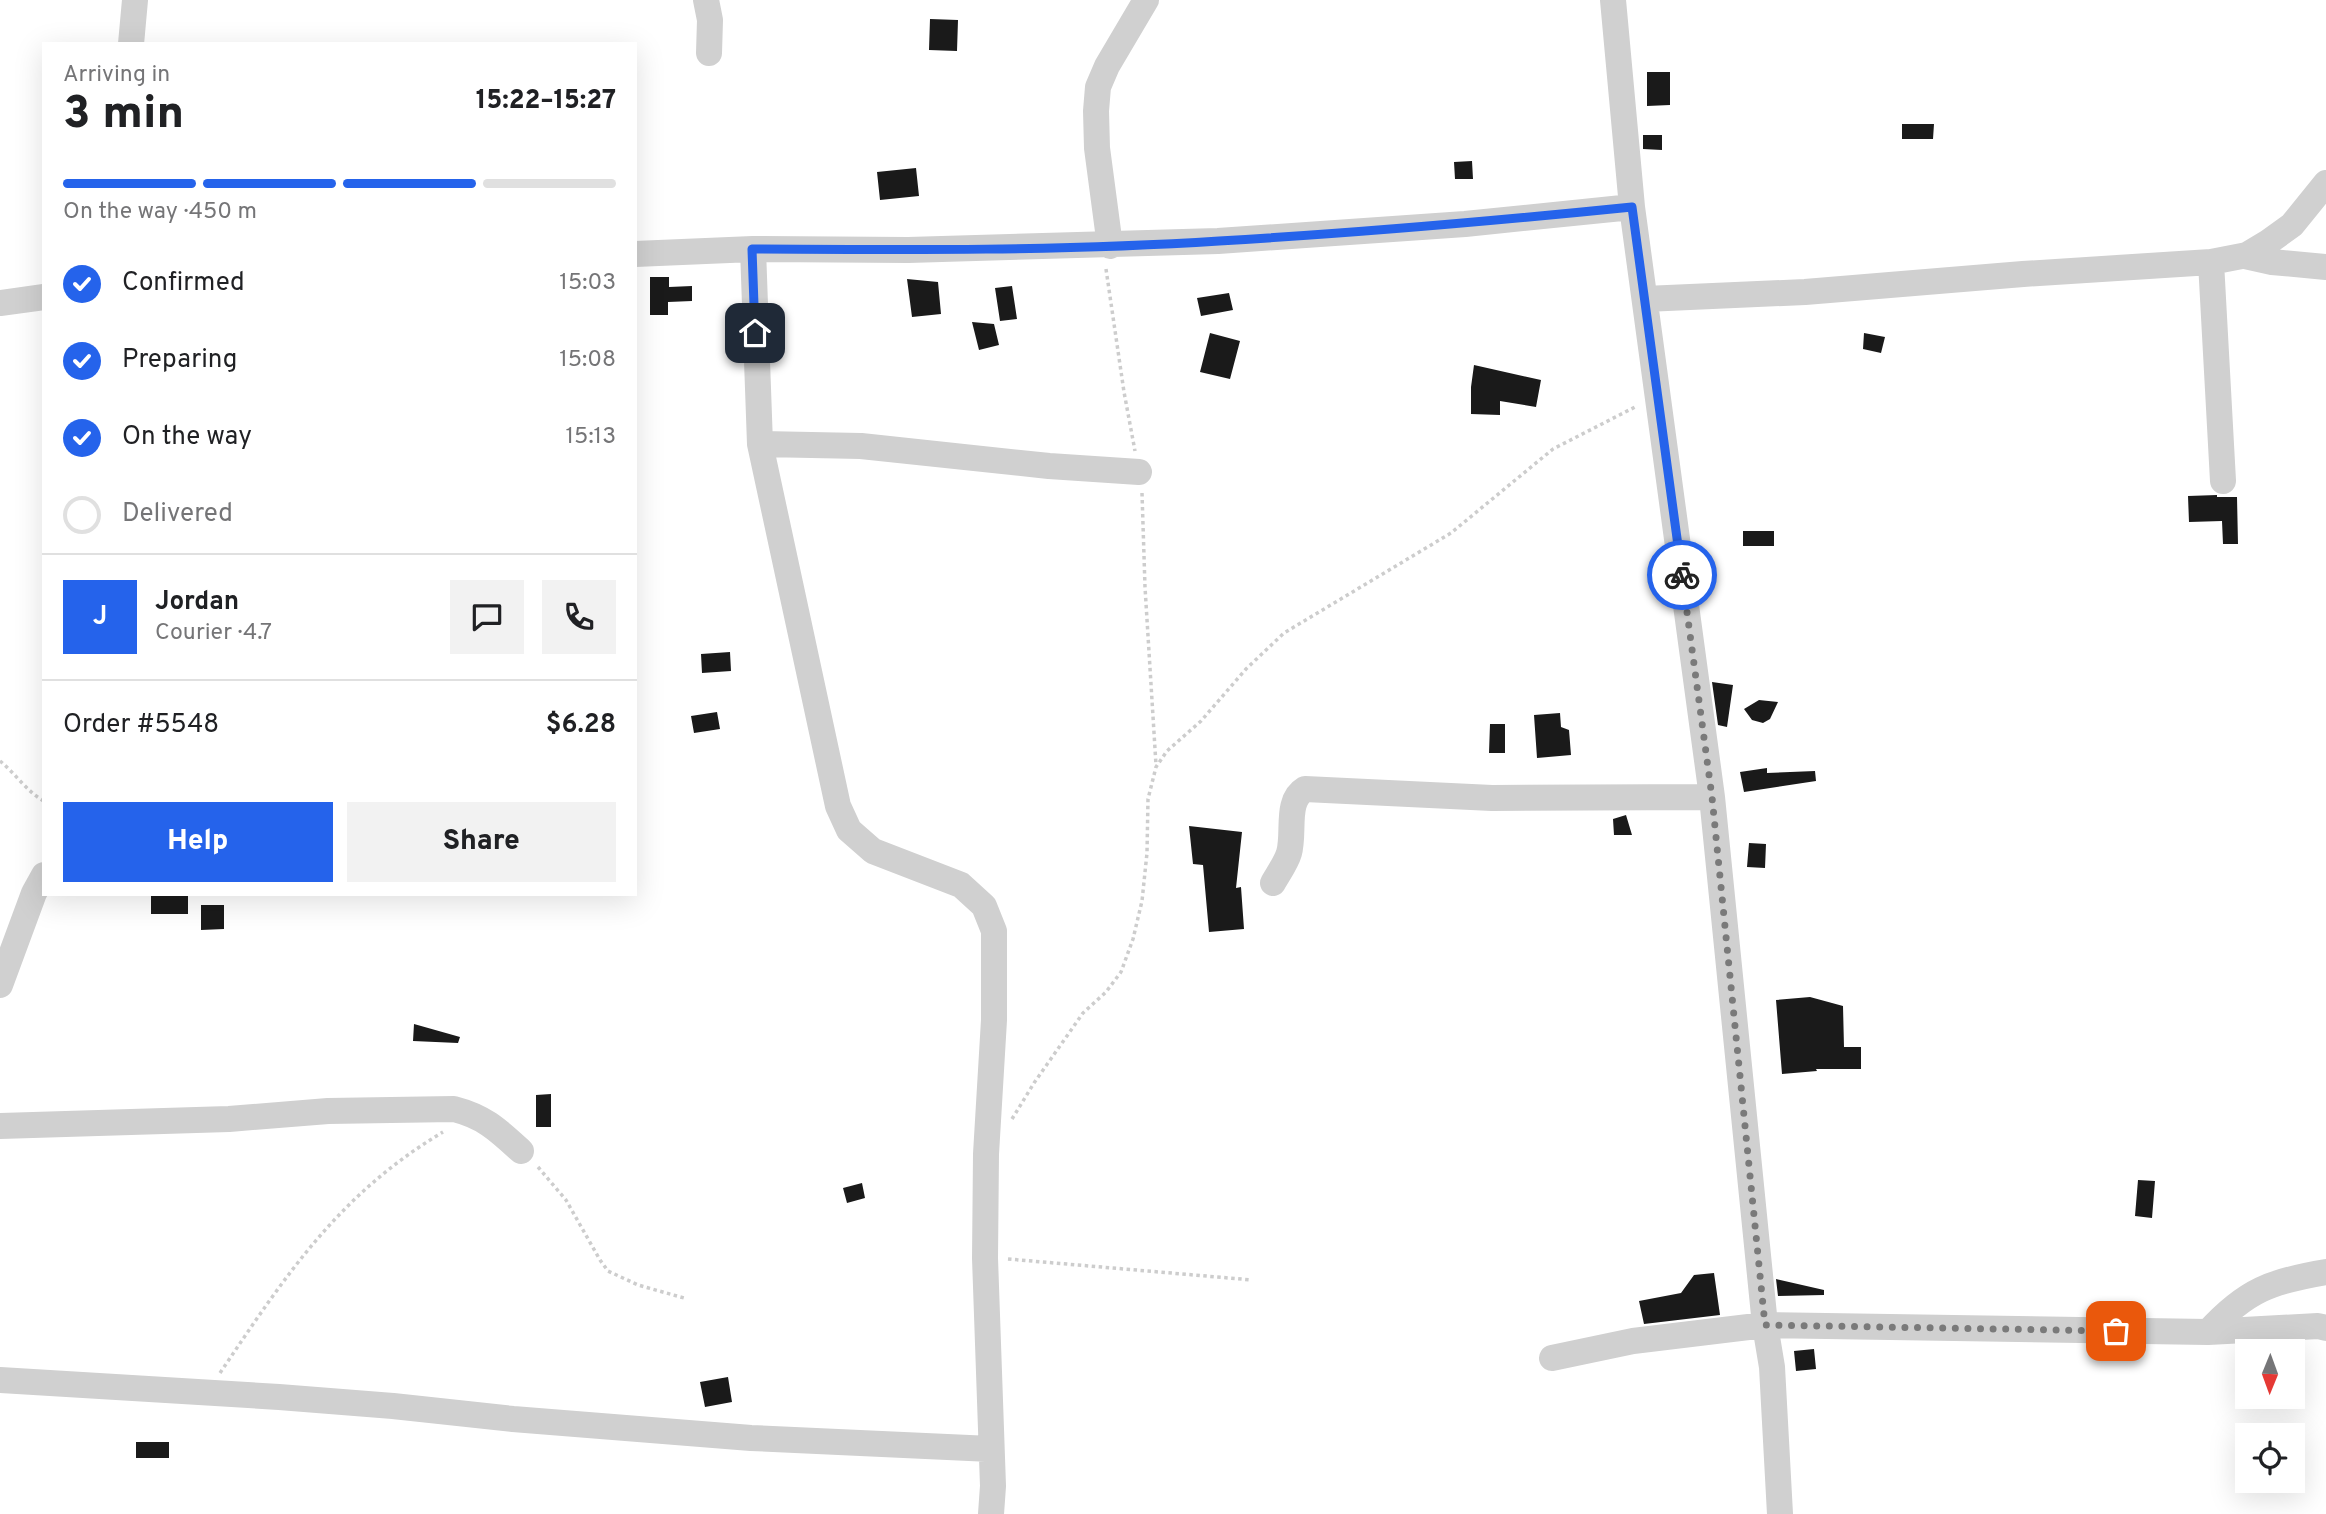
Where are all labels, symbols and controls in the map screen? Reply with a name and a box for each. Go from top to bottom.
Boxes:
text: Arriving in [63,61,170,90]
text: 15:22–15:27 [476,85,616,118]
text: 3 min [63,86,184,145]
text: On the way · 450 m [63,198,257,227]
icon: check [63,265,101,303]
text: Confirmed [122,267,245,300]
text: 15:03 [559,269,616,298]
pin [725,303,785,363]
icon: home [736,314,774,352]
icon: check [63,342,101,380]
text: Preparing [122,344,237,377]
text: 15:08 [559,346,616,375]
icon: check [63,419,101,457]
text: On the way [122,421,252,454]
text: 15:13 [566,423,616,452]
text: Delivered [122,498,233,531]
courier [1647,540,1717,610]
icon: bike [1663,556,1701,594]
button: chat [450,580,524,654]
button: phone [542,580,616,654]
text: Jordan [155,586,239,619]
text: J [93,601,107,634]
text: Courier · 4.7 [155,619,272,648]
text: Order #5548 [63,709,219,742]
text: $6.28 [546,709,616,742]
button: Help [63,802,333,882]
button: Share [347,802,616,882]
pin [2086,1301,2146,1361]
icon: bag [2097,1312,2135,1350]
north arrow [2235,1339,2305,1409]
map controls [2235,1339,2305,1493]
button: locate [2235,1423,2305,1493]

